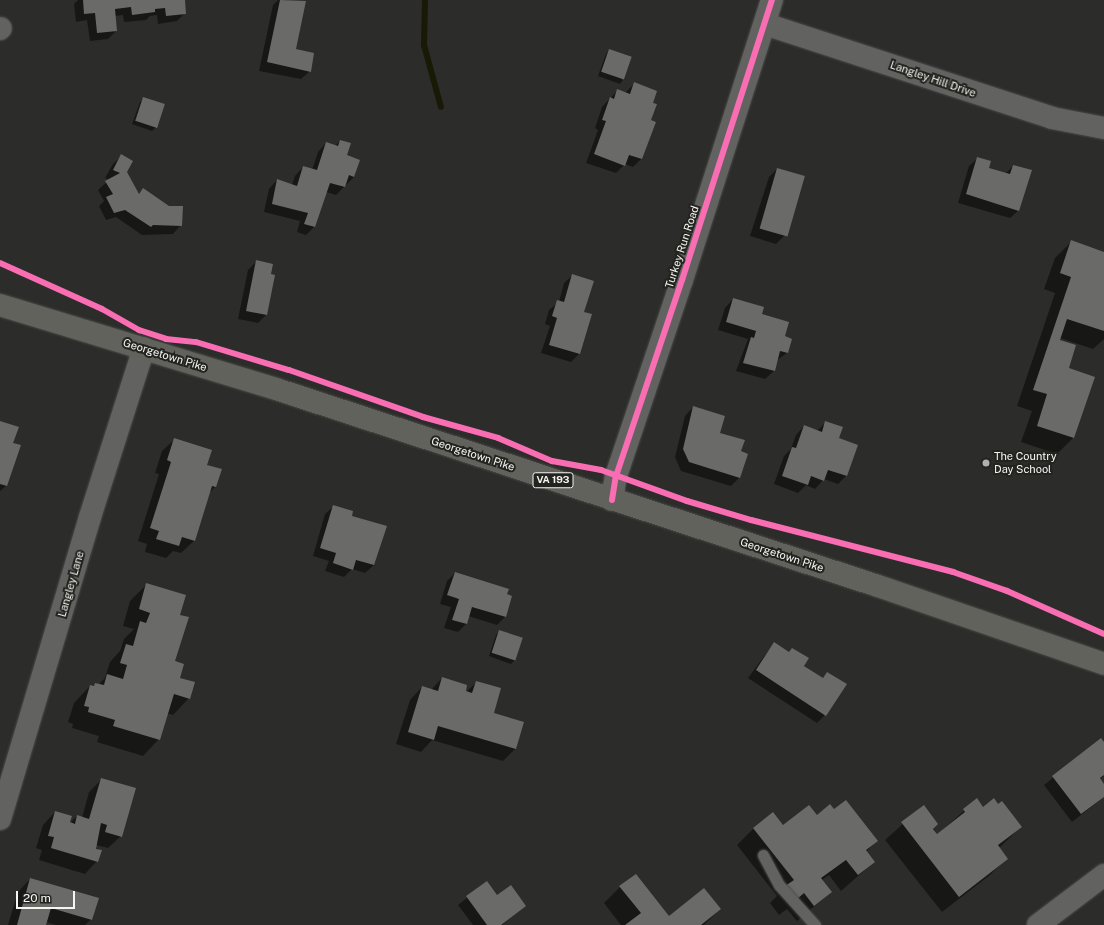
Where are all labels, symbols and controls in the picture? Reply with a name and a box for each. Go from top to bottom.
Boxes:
street label: Langley Hill Drive [888,58,978,100]
street label: Turkey Run Road [662,204,702,290]
street label: Georgetown Pike [121,336,209,374]
street label: Georgetown Pike [430,434,516,474]
place label: The Country Day School [994,450,1057,476]
marker: The Country Day School [981,458,991,468]
road number: VA 193 [532,472,574,488]
street label: Georgetown Pike [739,535,825,575]
street label: Langley Lane [55,549,87,619]
scale bar [18,883,77,909]
text: 20 m [23,891,51,905]

